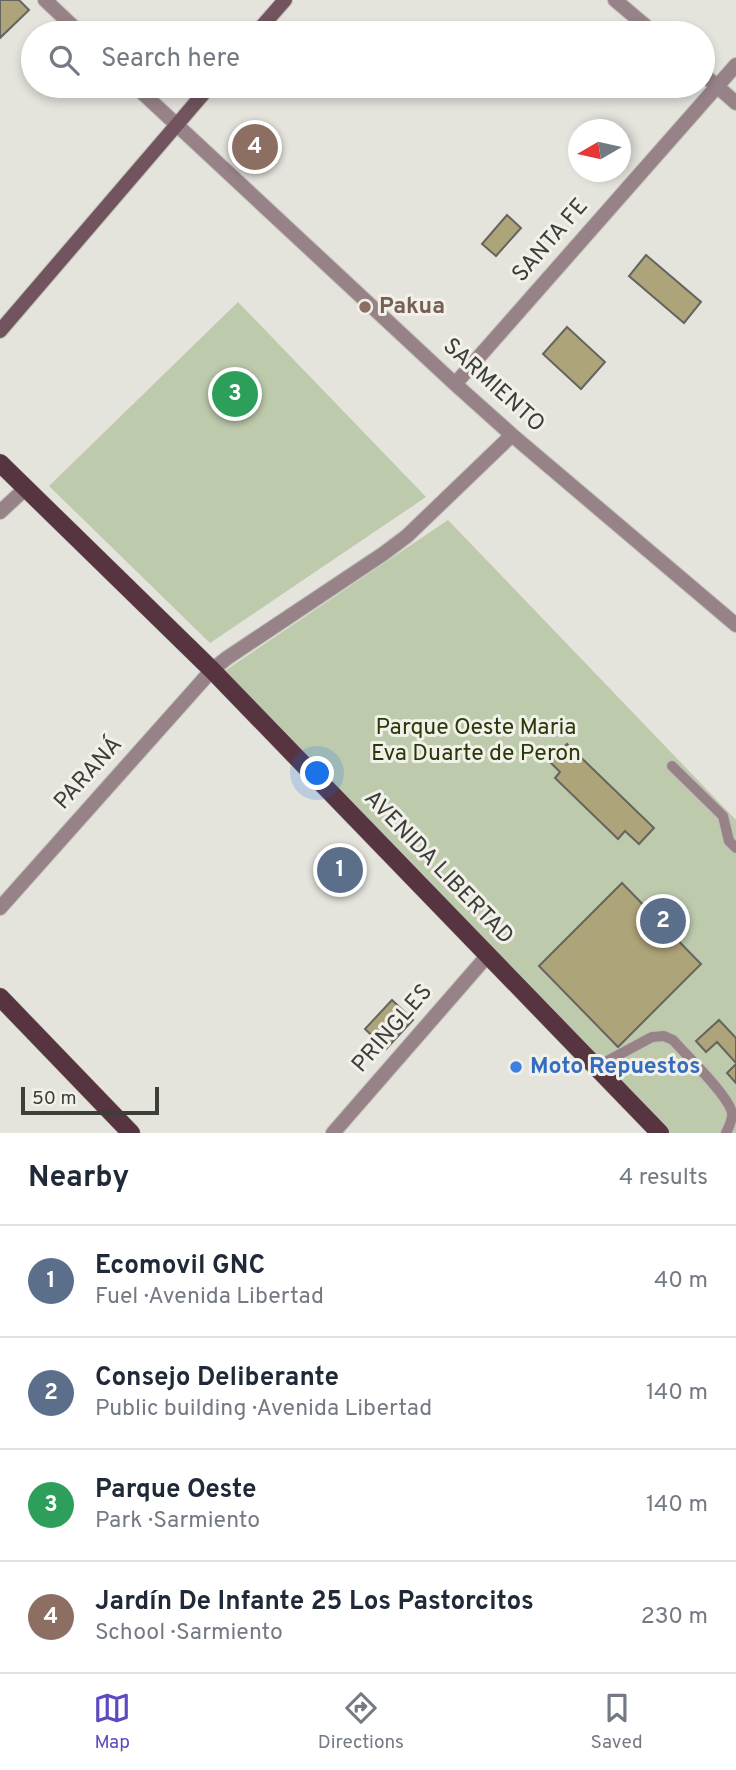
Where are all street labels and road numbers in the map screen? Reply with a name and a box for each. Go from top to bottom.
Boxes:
street label: SANTA FE [507,193,595,289]
street label: SARMIENTO [436,333,550,439]
street label: PARANÁ [48,731,129,817]
street label: AVENIDA LIBERTAD [357,785,519,951]
street label: PRINGLES [346,979,440,1079]

